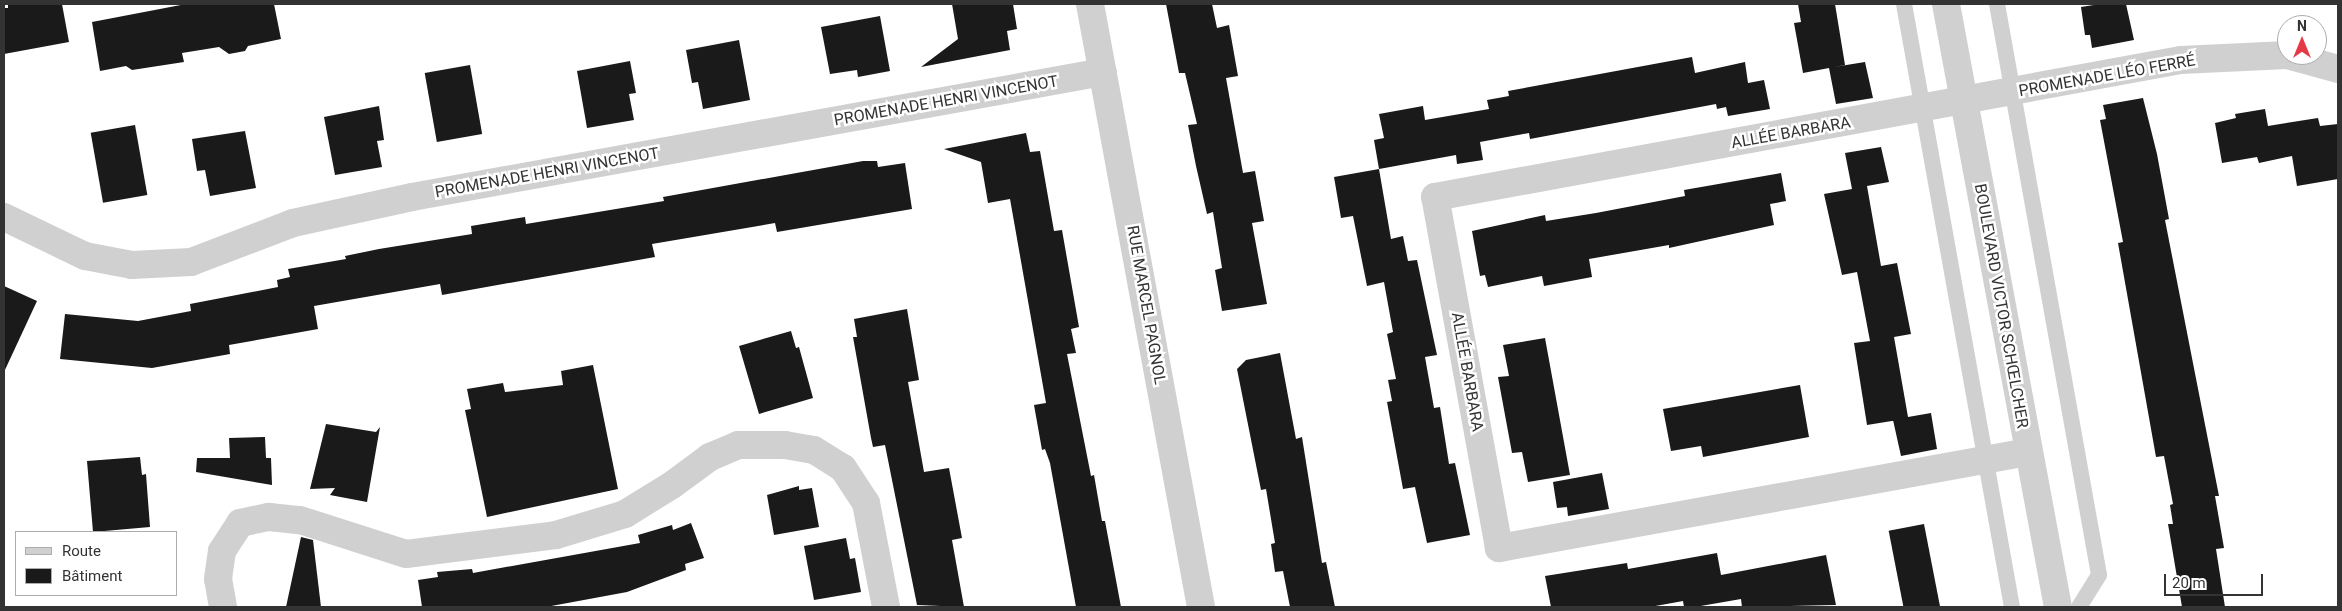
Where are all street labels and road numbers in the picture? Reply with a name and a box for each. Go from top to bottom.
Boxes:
street label: PROMENADE LÉO FERRÉ [2017,51,2197,101]
street label: PROMENADE HENRI VINCENOT [833,72,1059,130]
street label: ALLÉE BARBARA [1730,113,1852,153]
street label: PROMENADE HENRI VINCENOT [434,144,660,202]
street label: BOULEVARD VICTOR SCHŒLCHER [1970,182,2032,430]
street label: RUE MARCEL PAGNOL [1123,224,1169,386]
street label: ALLÉE BARBARA [1447,311,1487,433]

